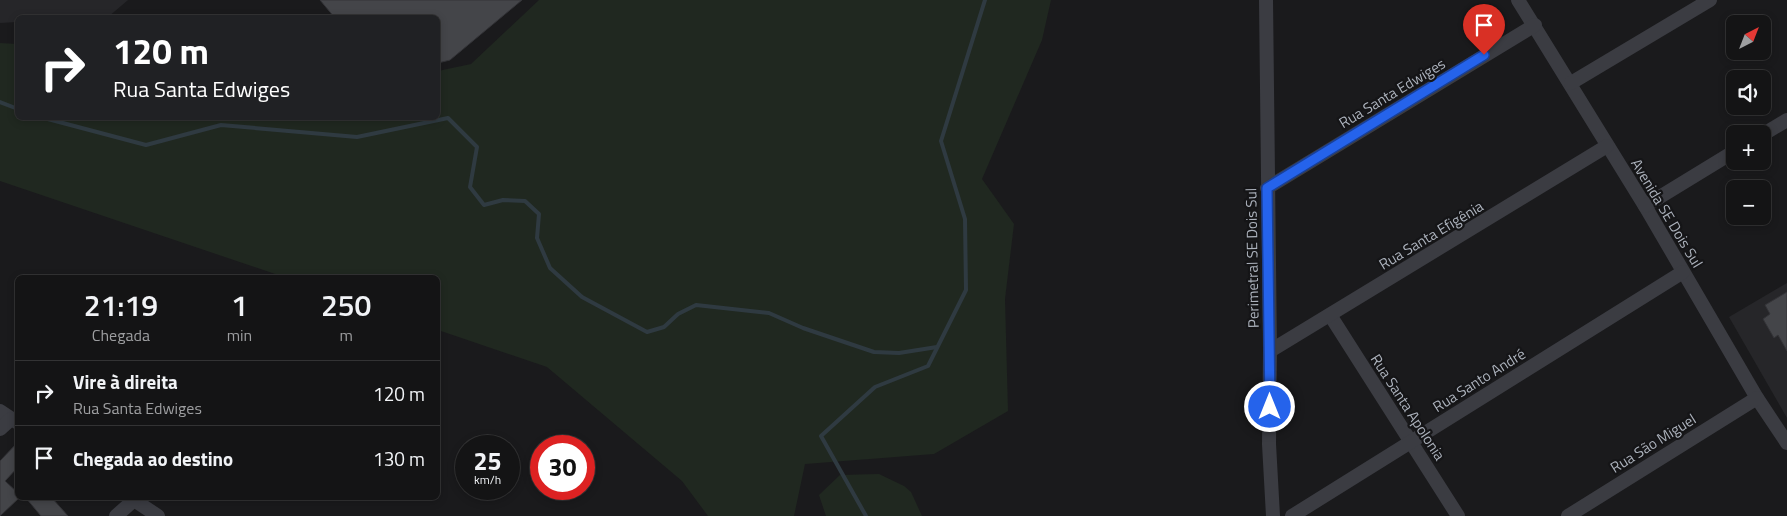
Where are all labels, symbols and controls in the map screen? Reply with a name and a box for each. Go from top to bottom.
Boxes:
pin [1463,4,1505,55]
icon: arrive [1470,11,1498,39]
north arrow [1726,15,1771,60]
map controls [1726,15,1771,225]
text: 120 m [113,24,209,78]
icon: right [30,35,95,100]
street label: Rua Santa Edwiges [1334,52,1450,134]
button: sound [1726,70,1771,115]
text: Rua Santa Edwiges [113,72,290,106]
button: + [1726,125,1771,170]
street label: Avenida SE Dois Sul [1625,154,1709,272]
button: − [1726,180,1771,225]
street label: Perimetral SE Dois Sul [1239,188,1265,328]
street label: Rua Santa Efigênia [1374,194,1488,275]
text: 21:19 [84,282,158,328]
text: 1 [231,282,248,328]
text: 250 [321,282,371,328]
text: Chegada [92,323,150,347]
text: min [227,323,252,347]
text: m [339,323,353,347]
street label: Rua Santo André [1428,342,1530,418]
street label: Rua Santa Apolonia [1365,349,1451,465]
text: Vire à direita [73,367,178,396]
icon: right [30,379,58,407]
text: 120 m [373,379,425,408]
position arrow [1243,380,1295,432]
text: Rua Santa Edwiges [73,396,202,420]
street label: Rua São Miguel [1606,407,1700,479]
speed limit sign: 30 [530,435,595,500]
text: 25 [473,442,502,480]
icon: arrive [30,444,58,472]
text: Chegada ao destino [73,444,233,473]
text: 130 m [373,444,425,473]
text: km/h [474,470,501,489]

